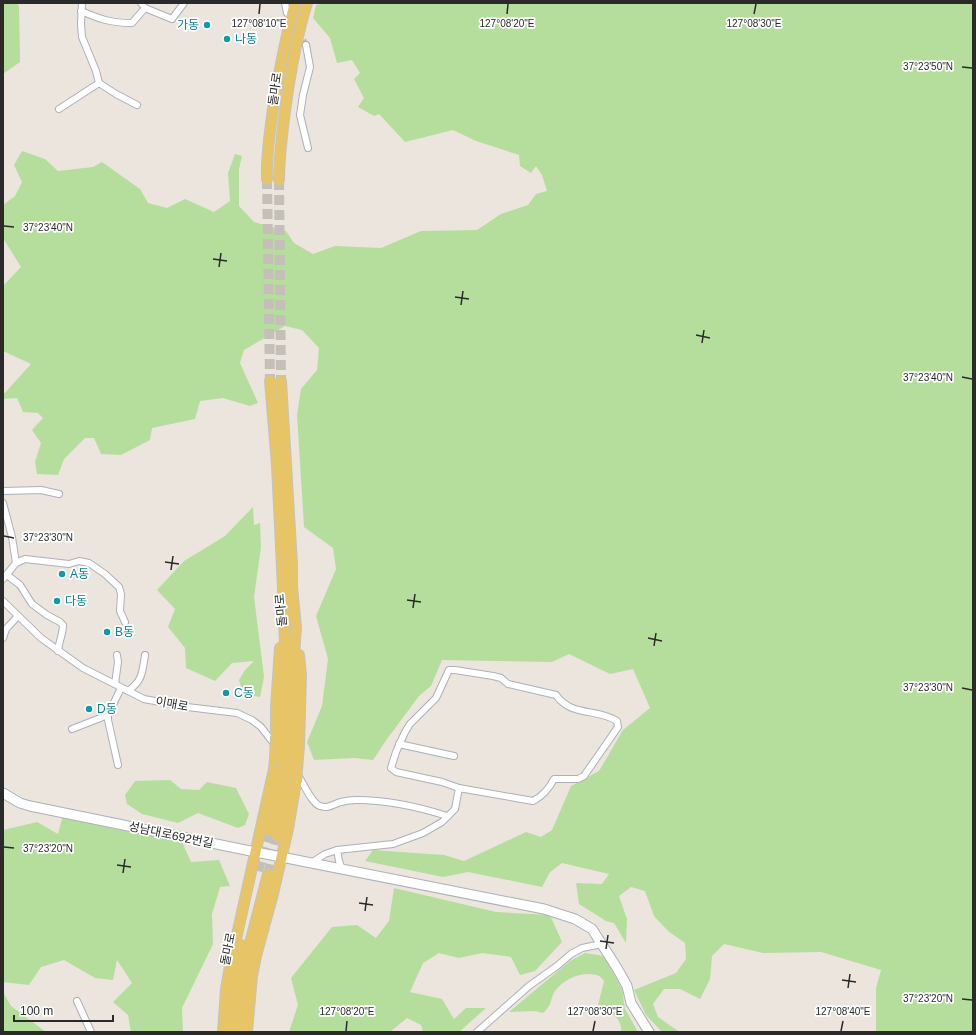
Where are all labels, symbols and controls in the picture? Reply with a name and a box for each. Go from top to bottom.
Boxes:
place label: 가동 [177,18,199,32]
text: 127°08'10"E [231,18,287,29]
text: 127°08'20"E [479,18,535,29]
text: 127°08'30"E [726,18,782,29]
marker: 가동 [202,20,212,30]
place label: 나동 [235,32,257,46]
marker: 나동 [222,34,232,44]
text: 37°23'50"N [903,61,953,72]
street label: 돌마로 [266,72,284,106]
text: 37°23'40"N [23,222,73,233]
text: 37°23'40"N [903,372,953,383]
text: 37°23'30"N [23,532,73,543]
place label: A동 [70,567,89,581]
marker: A동 [57,569,67,579]
street label: 돌마로 [273,593,289,627]
place label: 다동 [65,594,87,608]
marker: 다동 [52,596,62,606]
place label: B동 [115,625,134,639]
marker: B동 [102,627,112,637]
text: 37°23'30"N [903,682,953,693]
place label: C동 [234,686,254,700]
marker: C동 [221,688,231,698]
street label: 이매로 [154,694,190,714]
place label: D동 [97,702,117,716]
marker: D동 [84,704,94,714]
street label: 성남대로692번길 [127,819,215,851]
text: 37°23'20"N [23,843,73,854]
street label: 돌마로 [218,931,238,967]
text: 37°23'20"N [903,993,953,1004]
scale bar [14,997,113,1023]
text: 100 m [20,1004,53,1018]
text: 127°08'20"E [319,1006,375,1017]
text: 127°08'30"E [567,1006,623,1017]
text: 127°08'40"E [815,1006,871,1017]

